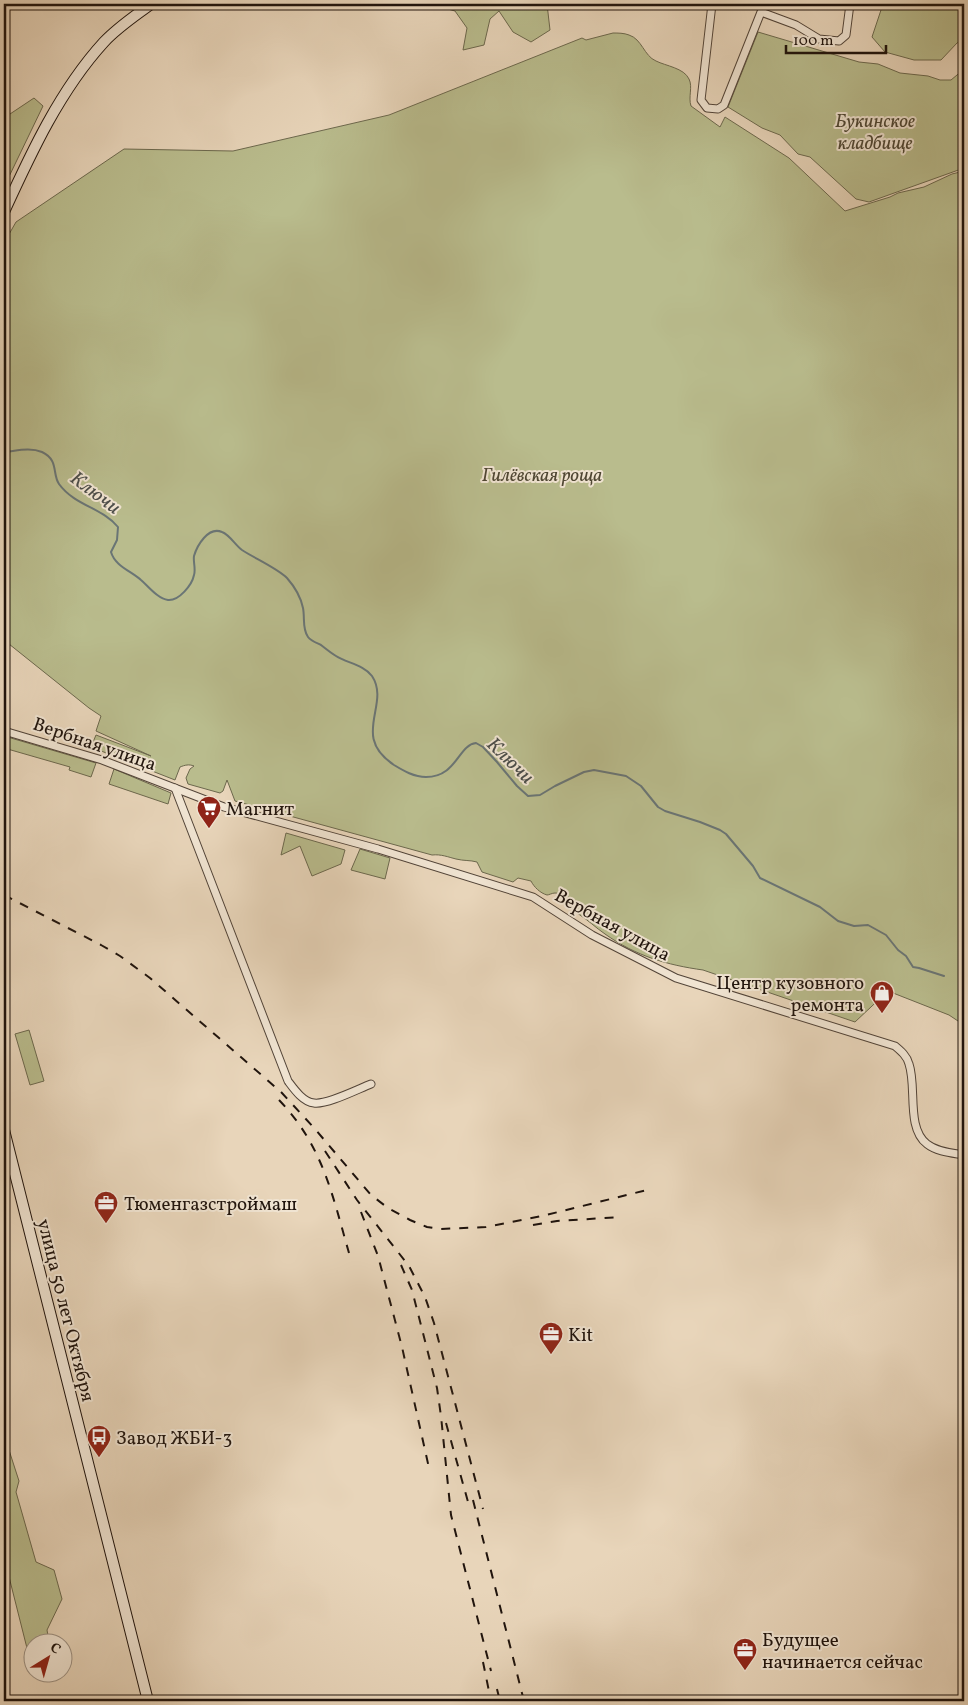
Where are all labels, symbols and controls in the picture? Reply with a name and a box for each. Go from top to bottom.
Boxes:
scale bar [786,22,886,54]
text: 100 m [793,31,833,52]
park label: Букинское кладбище [835,109,915,157]
park label: Гилёвская роща [482,463,602,489]
water label: Ключи [64,465,126,522]
street label: Вербная улица [29,712,159,778]
water label: Ключи [479,732,540,791]
supermarket icon: Магнит [196,795,222,829]
place label: Магнит [226,797,294,823]
street label: Вербная улица [549,883,675,968]
place label: Центр кузовного ремонта [716,971,864,1019]
shop icon: Центр кузовного ремонта [869,980,895,1014]
office icon: Тюменгазстроймаш [93,1190,119,1224]
place label: Тюменгазстроймаш [124,1192,297,1218]
street label: улица 50 лет Октября [30,1216,100,1405]
office icon: Kit [538,1321,564,1355]
place label: Kit [568,1323,594,1349]
bus stop icon: Завод ЖБИ-3 [86,1424,112,1458]
place label: Завод ЖБИ-3 [116,1426,232,1452]
place label: Будущее начинается сейчас [762,1628,923,1676]
north arrow [22,1632,72,1682]
office icon: Будущее начинается сейчас [732,1637,758,1671]
text: С [46,1639,64,1659]

